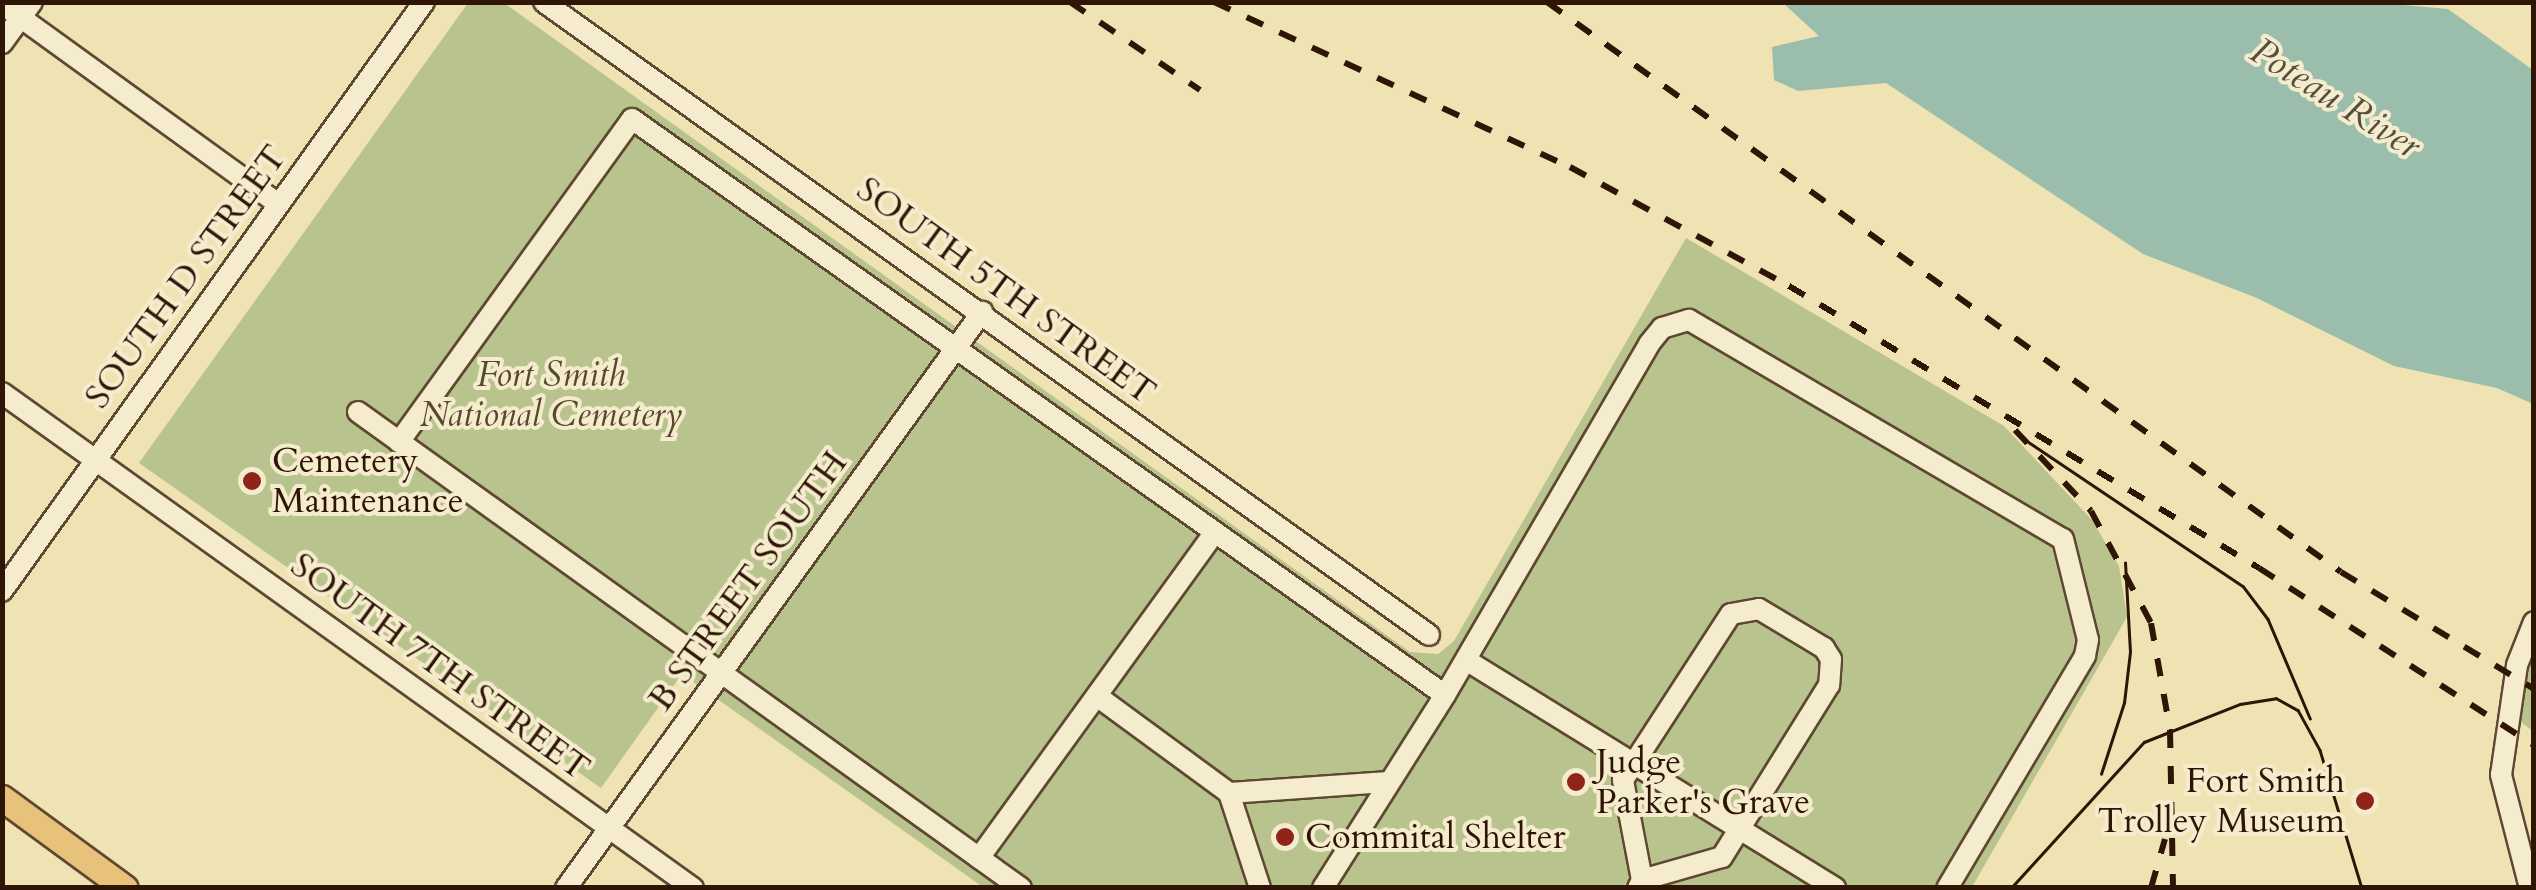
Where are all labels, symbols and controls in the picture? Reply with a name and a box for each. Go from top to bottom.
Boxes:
water label: Poteau River [2242,29,2428,169]
street label: SOUTH D STREET [76,137,296,417]
street label: SOUTH 5TH STREET [848,168,1164,414]
park label: Fort Smith National Cemetery [420,354,682,436]
place label: Cemetery Maintenance [272,440,464,522]
street label: B STREET SOUTH [640,443,856,719]
marker: Cemetery Maintenance [241,470,263,492]
street label: SOUTH 7TH STREET [282,544,598,790]
place label: Judge Parker's Grave [1596,741,1810,823]
place label: Fort Smith Trolley Museum [2097,760,2345,842]
marker: Judge Parker's Grave [1565,771,1587,793]
marker: Fort Smith Trolley Museum [2354,790,2376,812]
place label: Commital Shelter [1305,816,1565,858]
marker: Commital Shelter [1274,826,1296,848]

